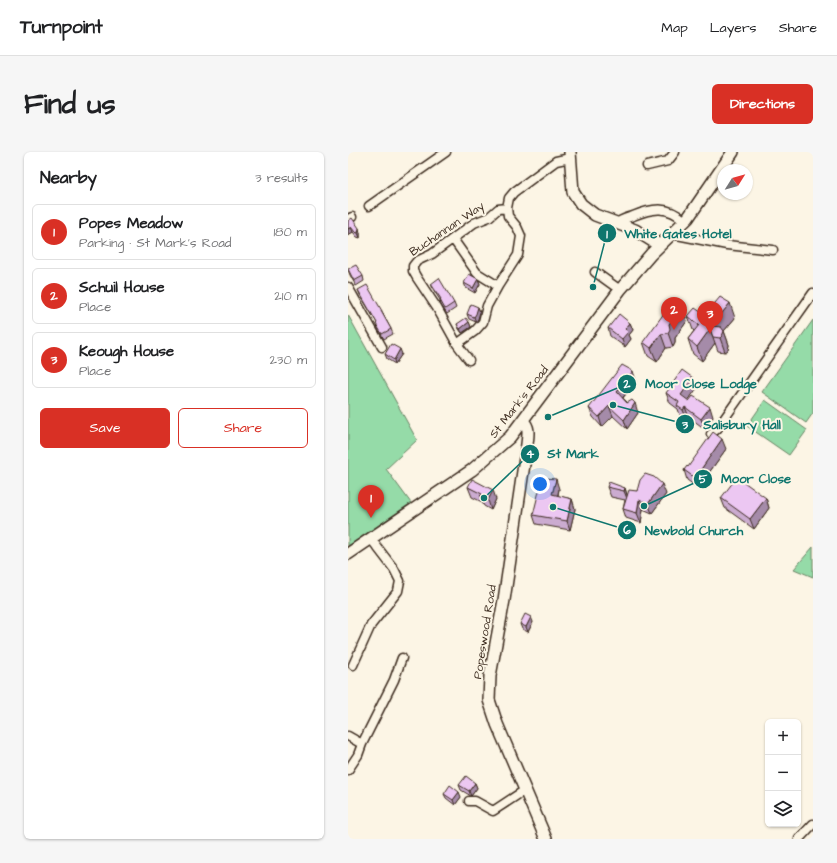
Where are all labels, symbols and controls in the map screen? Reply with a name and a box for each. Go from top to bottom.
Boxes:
text: Turnpoint [20,14,103,41]
text: Map [661,18,688,38]
text: Layers [710,18,757,38]
text: Share [779,18,817,38]
button: Directions [712,84,813,124]
text: Find us [24,85,115,124]
north arrow [717,164,753,200]
text: Nearby [40,166,97,190]
text: 3 results [255,169,308,187]
street label: Buchannan Way [406,197,489,261]
text: Popes Meadow [79,213,183,234]
callout: White Gates Hotel [597,221,740,246]
text: 1 [53,223,55,241]
text: 180 m [273,223,307,241]
text: White Gates Hotel [623,225,732,243]
text: 1 [606,226,608,243]
text: Parking · St Mark's Road [79,234,232,252]
text: Schuil House [79,277,165,298]
text: 2 [50,287,58,305]
text: 210 m [274,287,307,305]
pin: 2 [661,297,687,330]
text: Place [79,298,111,316]
pin: 3 [697,301,723,334]
text: Keough House [79,341,174,362]
text: 3 [51,351,57,369]
text: 230 m [269,351,307,369]
text: Place [79,362,111,380]
street label: St Mark's Road [485,362,553,442]
callout: Moor Close Lodge [617,371,765,396]
text: Moor Close Lodge [645,375,757,395]
text: 2 [623,376,631,393]
button: Save [40,408,170,448]
button: Share [178,408,308,448]
callout: Salisbury Hall [675,412,788,437]
text: Salisbury Hall [702,416,781,435]
text: 3 [681,417,689,434]
callout: St Mark [520,441,607,466]
text: St Mark [546,445,600,463]
text: 4 [526,446,535,463]
callout: Moor Close [693,466,799,491]
text: Moor Close [721,470,791,488]
text: 5 [699,471,708,488]
your location [530,474,550,494]
pin: 1 [358,485,384,518]
callout: Newbold Church [617,518,752,543]
text: 6 [623,522,631,539]
text: Newbold Church [645,522,744,540]
street label: Popeswood Road [469,584,501,680]
map controls [765,719,801,827]
button: + [765,719,801,755]
button: − [765,755,801,791]
button: layers [765,791,801,827]

